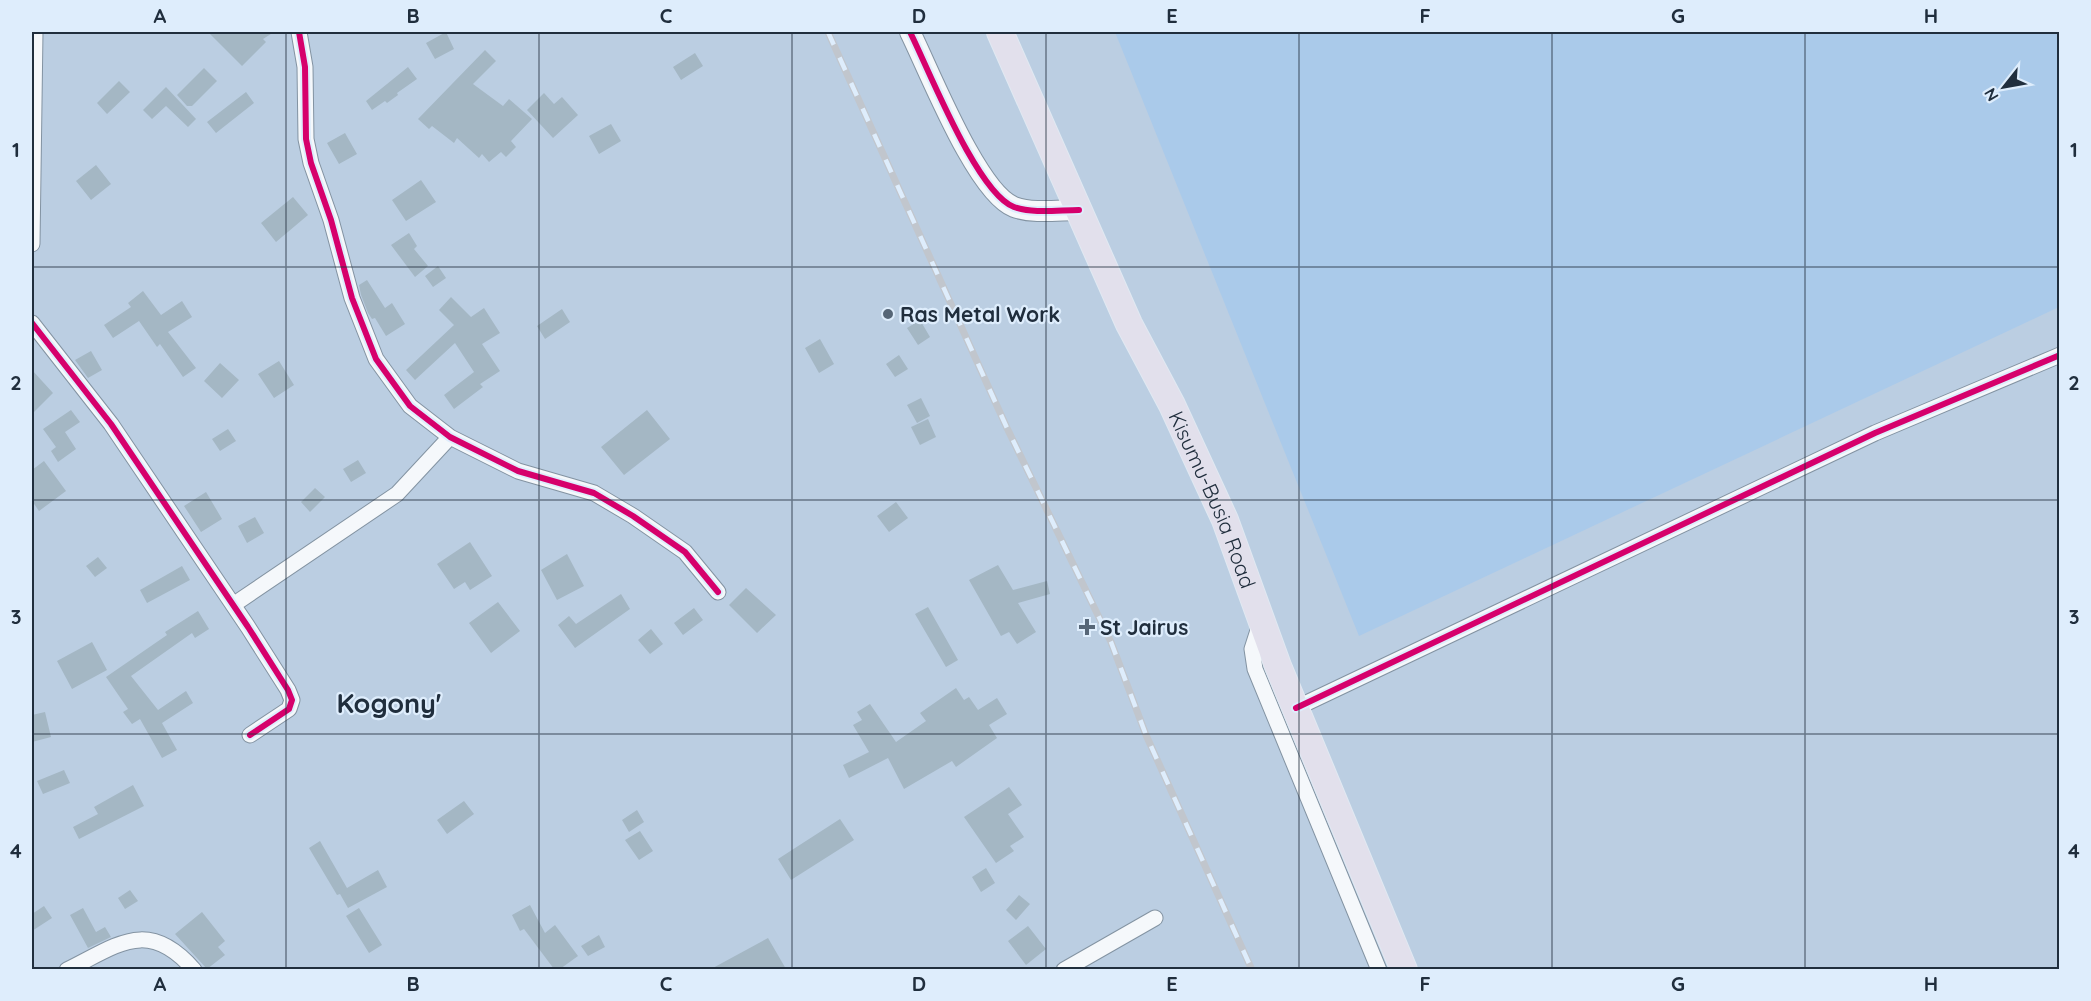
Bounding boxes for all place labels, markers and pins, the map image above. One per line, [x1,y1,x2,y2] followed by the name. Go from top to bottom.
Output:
[900,301,1060,327] place label: Ras Metal Work
[881,307,895,321] marker: Ras Metal Work
[1100,614,1188,640] place label: St Jairus
[1078,618,1096,636] marker: St Jairus

